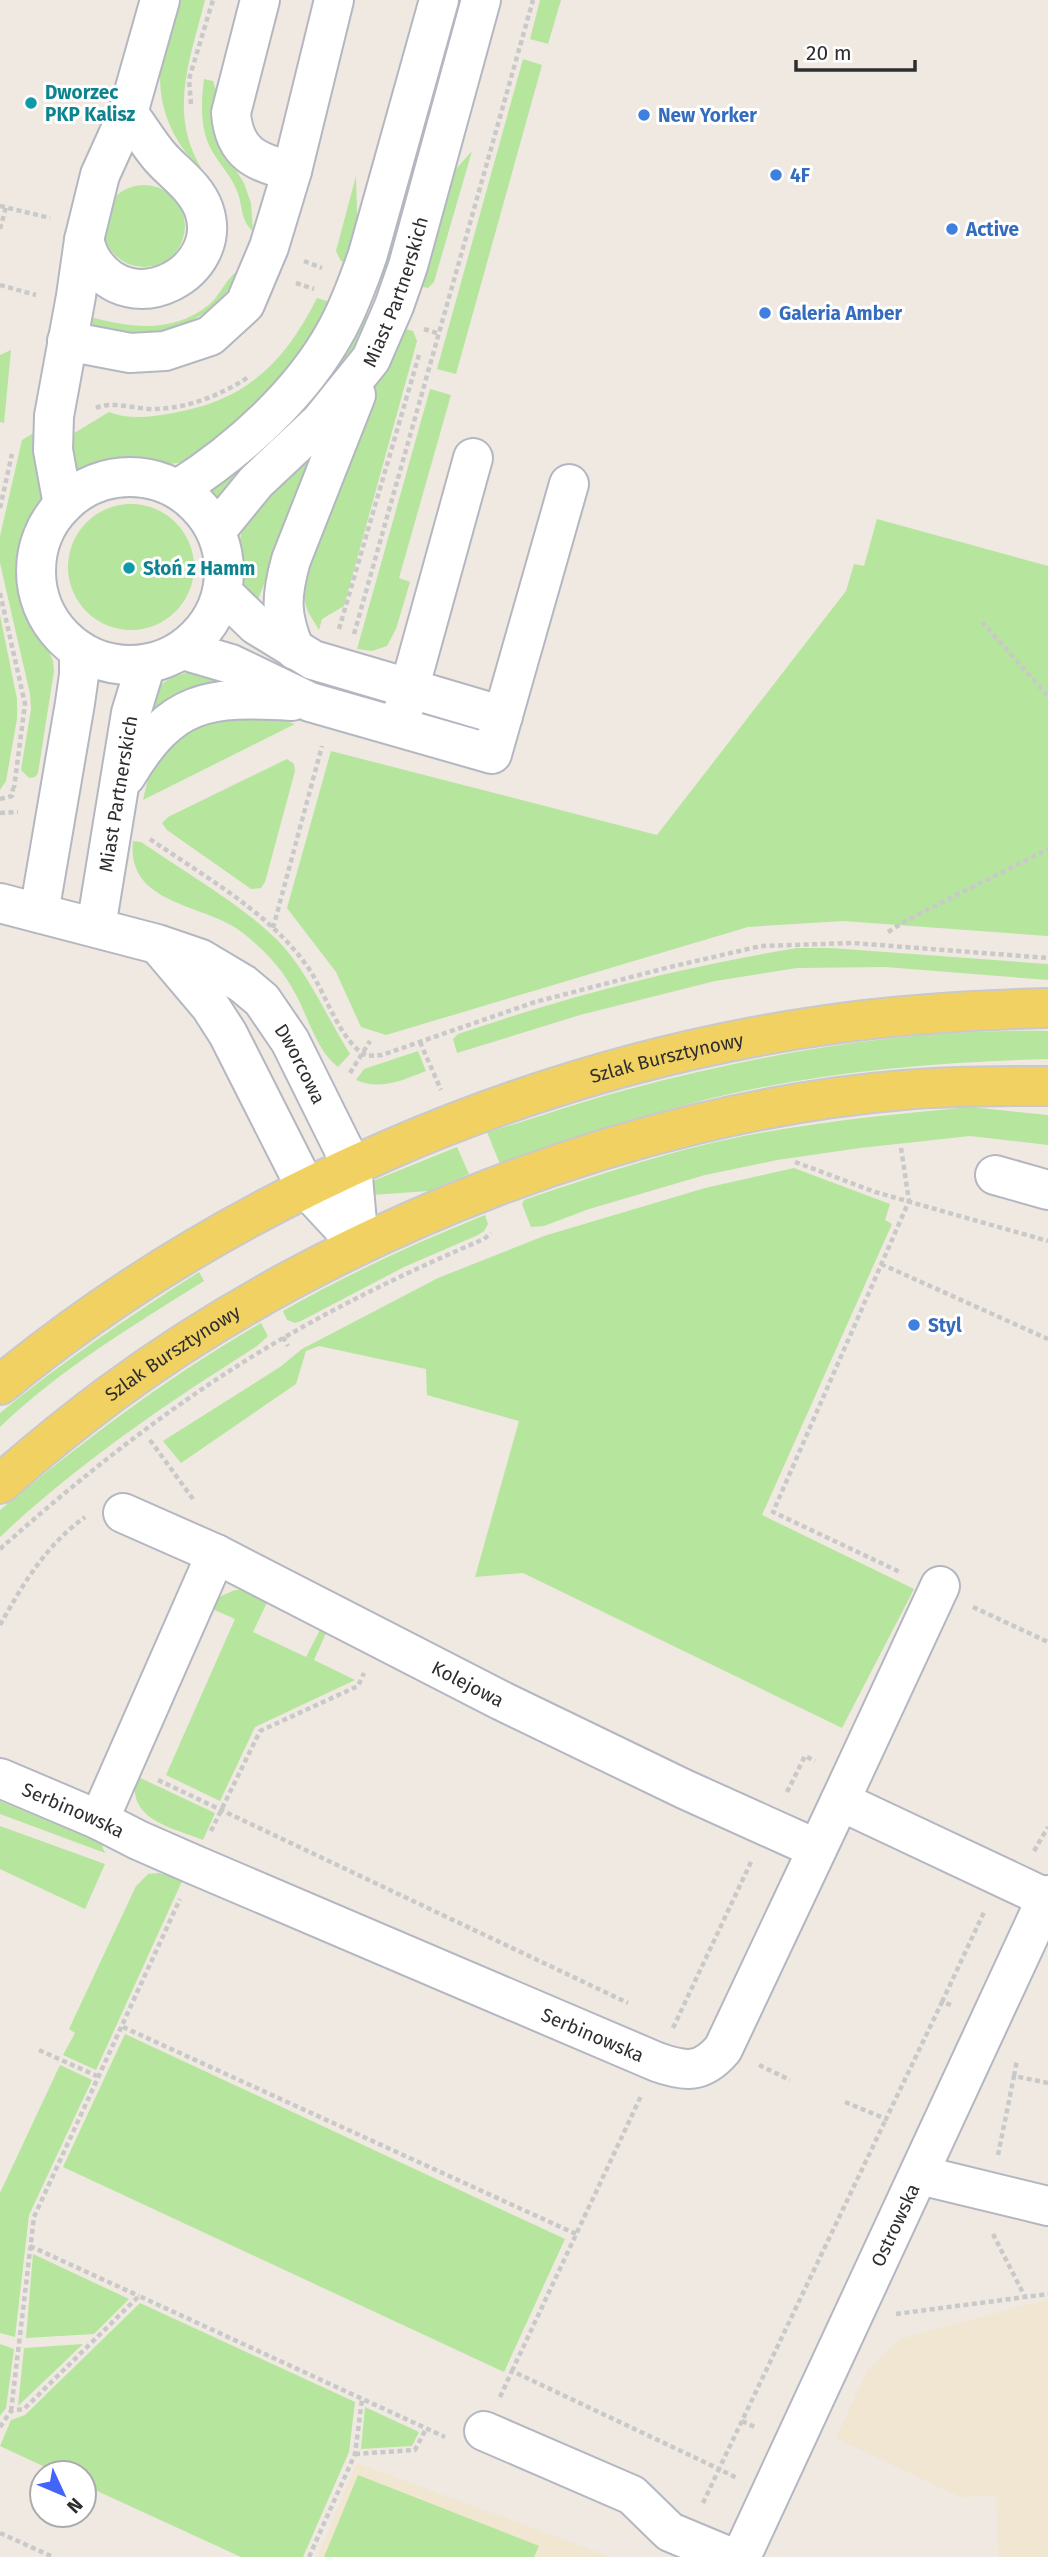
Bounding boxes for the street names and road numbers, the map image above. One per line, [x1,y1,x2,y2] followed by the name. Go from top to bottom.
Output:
[358,214,433,370] street label: Miast Partnerskich
[94,714,142,874] street label: Miast Partnerskich
[270,1019,331,1108] street label: Dworcowa
[587,1028,746,1088] street label: Szlak Bursztynowy
[100,1300,245,1406] street label: Szlak Bursztynowy
[428,1655,508,1712] street label: Kolejowa
[19,1777,128,1843] street label: Serbinowska
[538,2003,648,2067] street label: Serbinowska
[866,2180,924,2270] street label: Ostrowska

